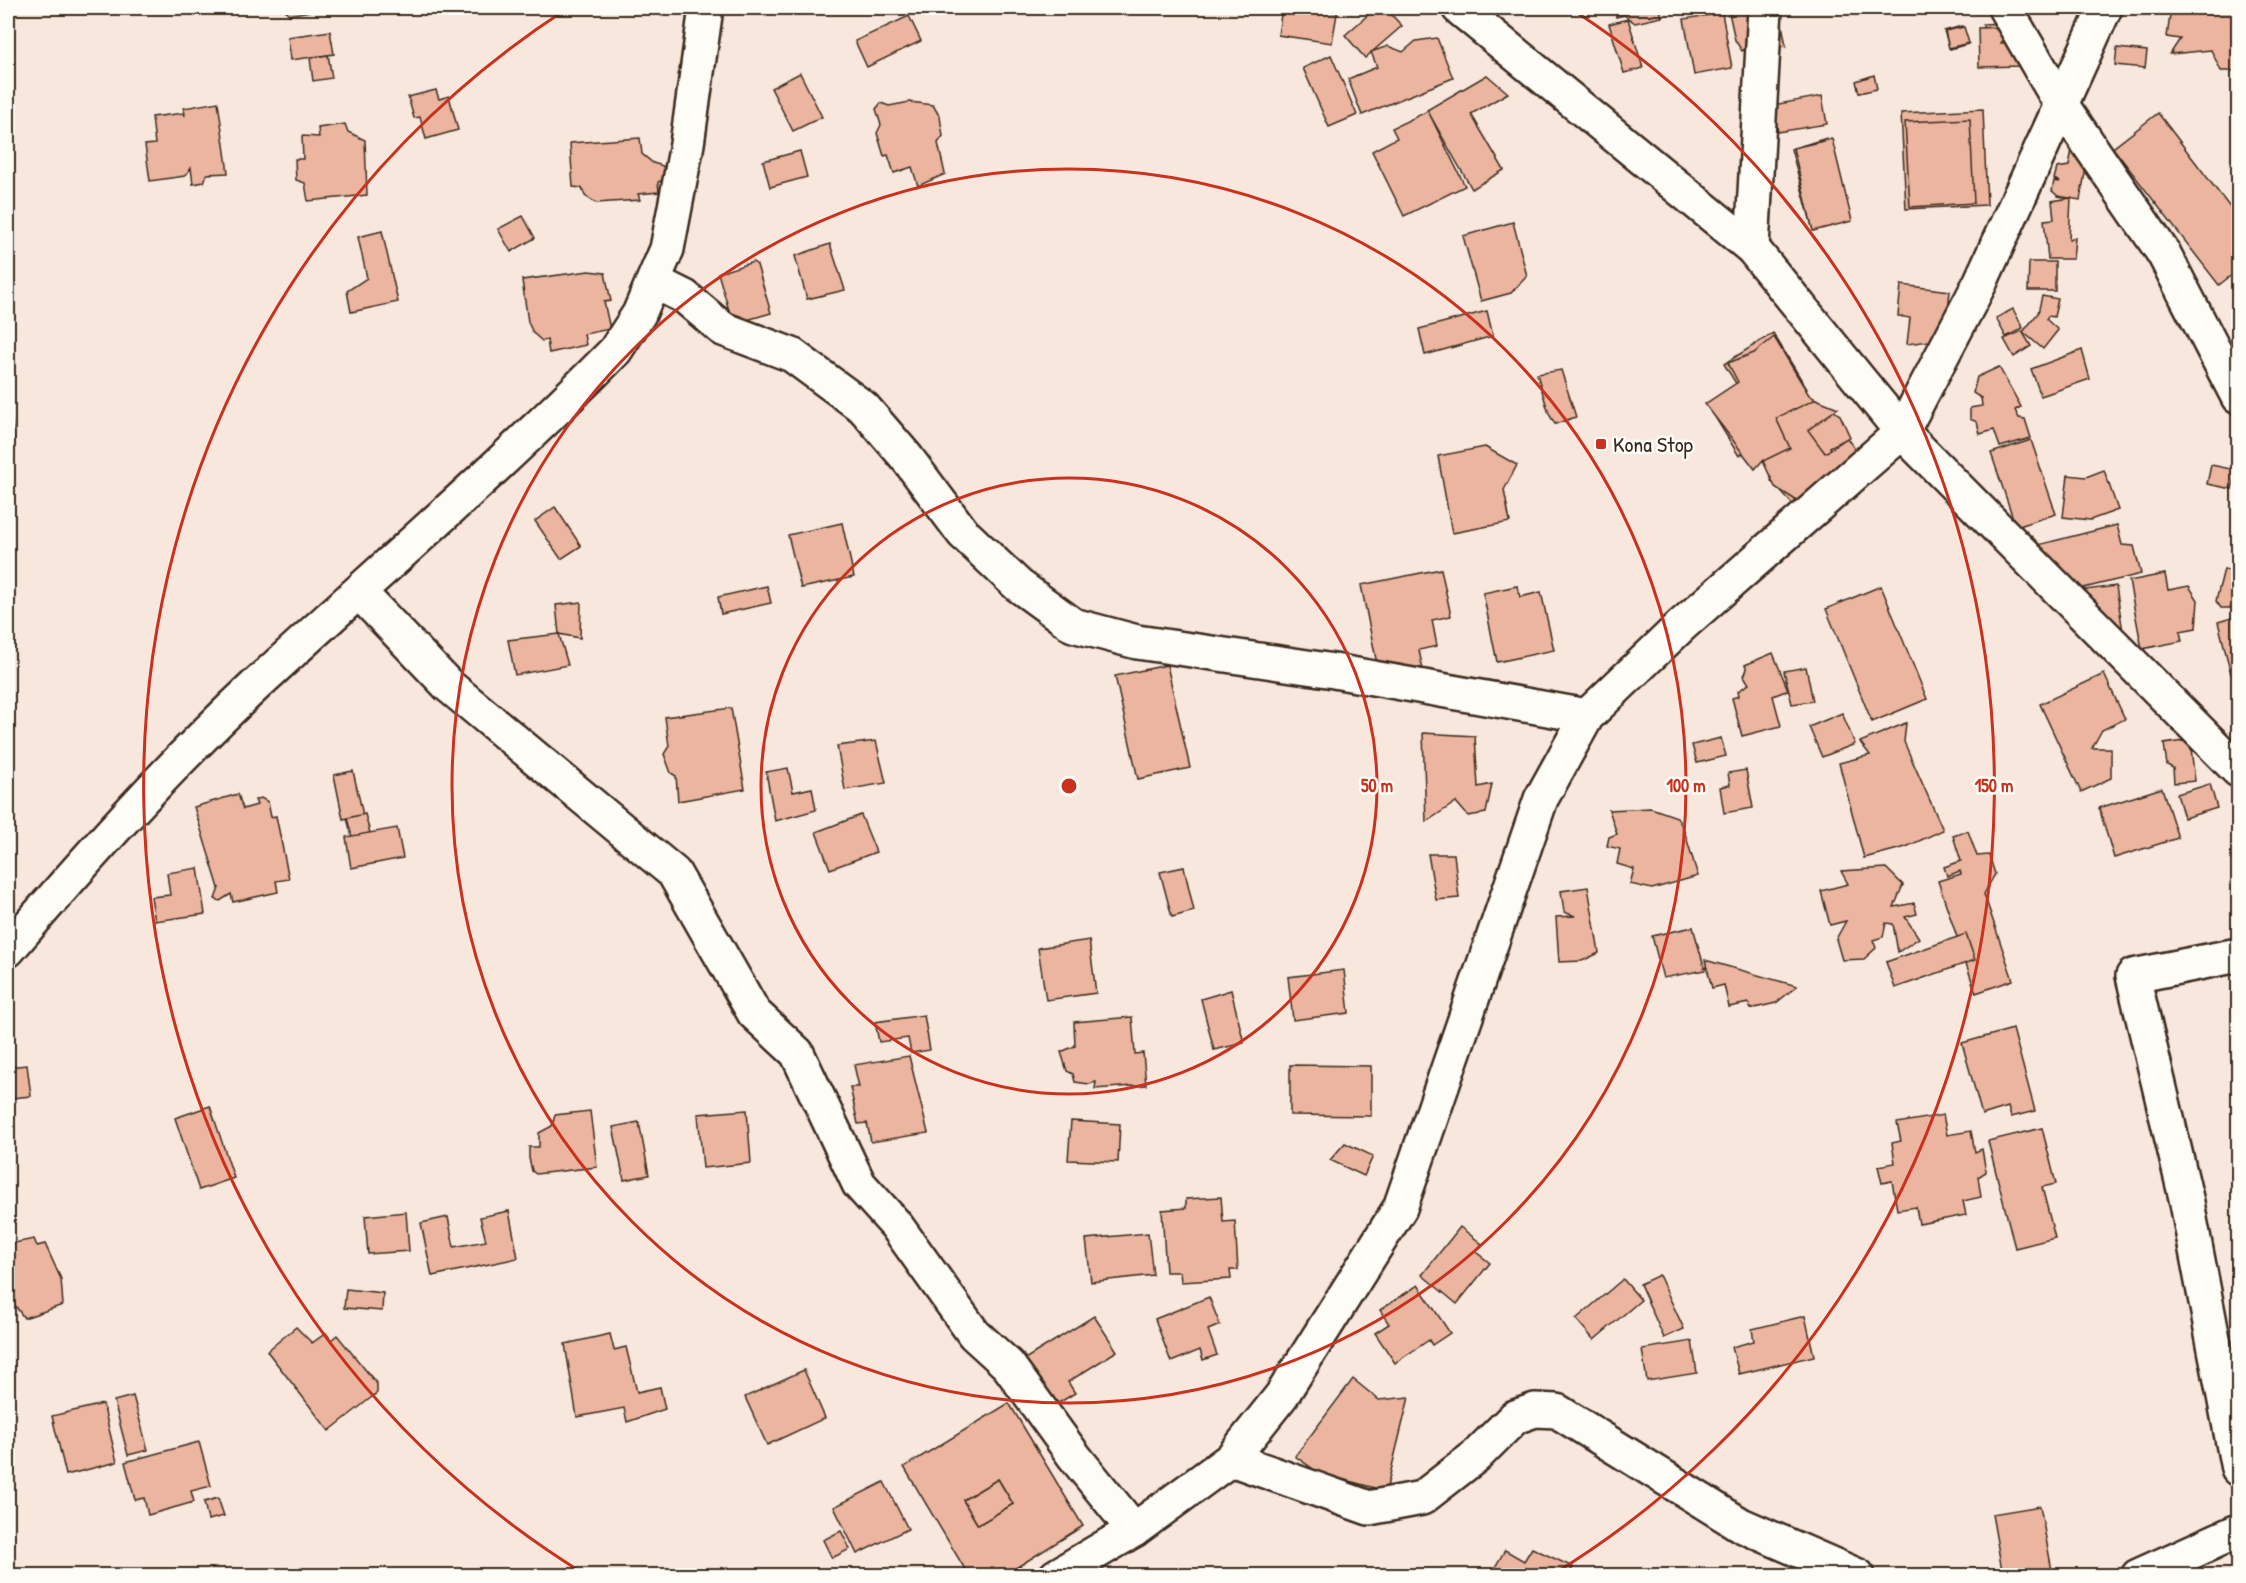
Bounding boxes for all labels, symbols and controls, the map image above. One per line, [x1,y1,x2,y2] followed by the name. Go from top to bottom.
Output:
[1613,429,1694,459] place label: Kona Stop
[1594,437,1608,451] marker: Kona Stop
[1361,773,1393,798] text: 50 m
[1666,773,1706,798] text: 100 m
[1975,773,2013,798] text: 150 m
[1059,776,1079,796] centre of rings

